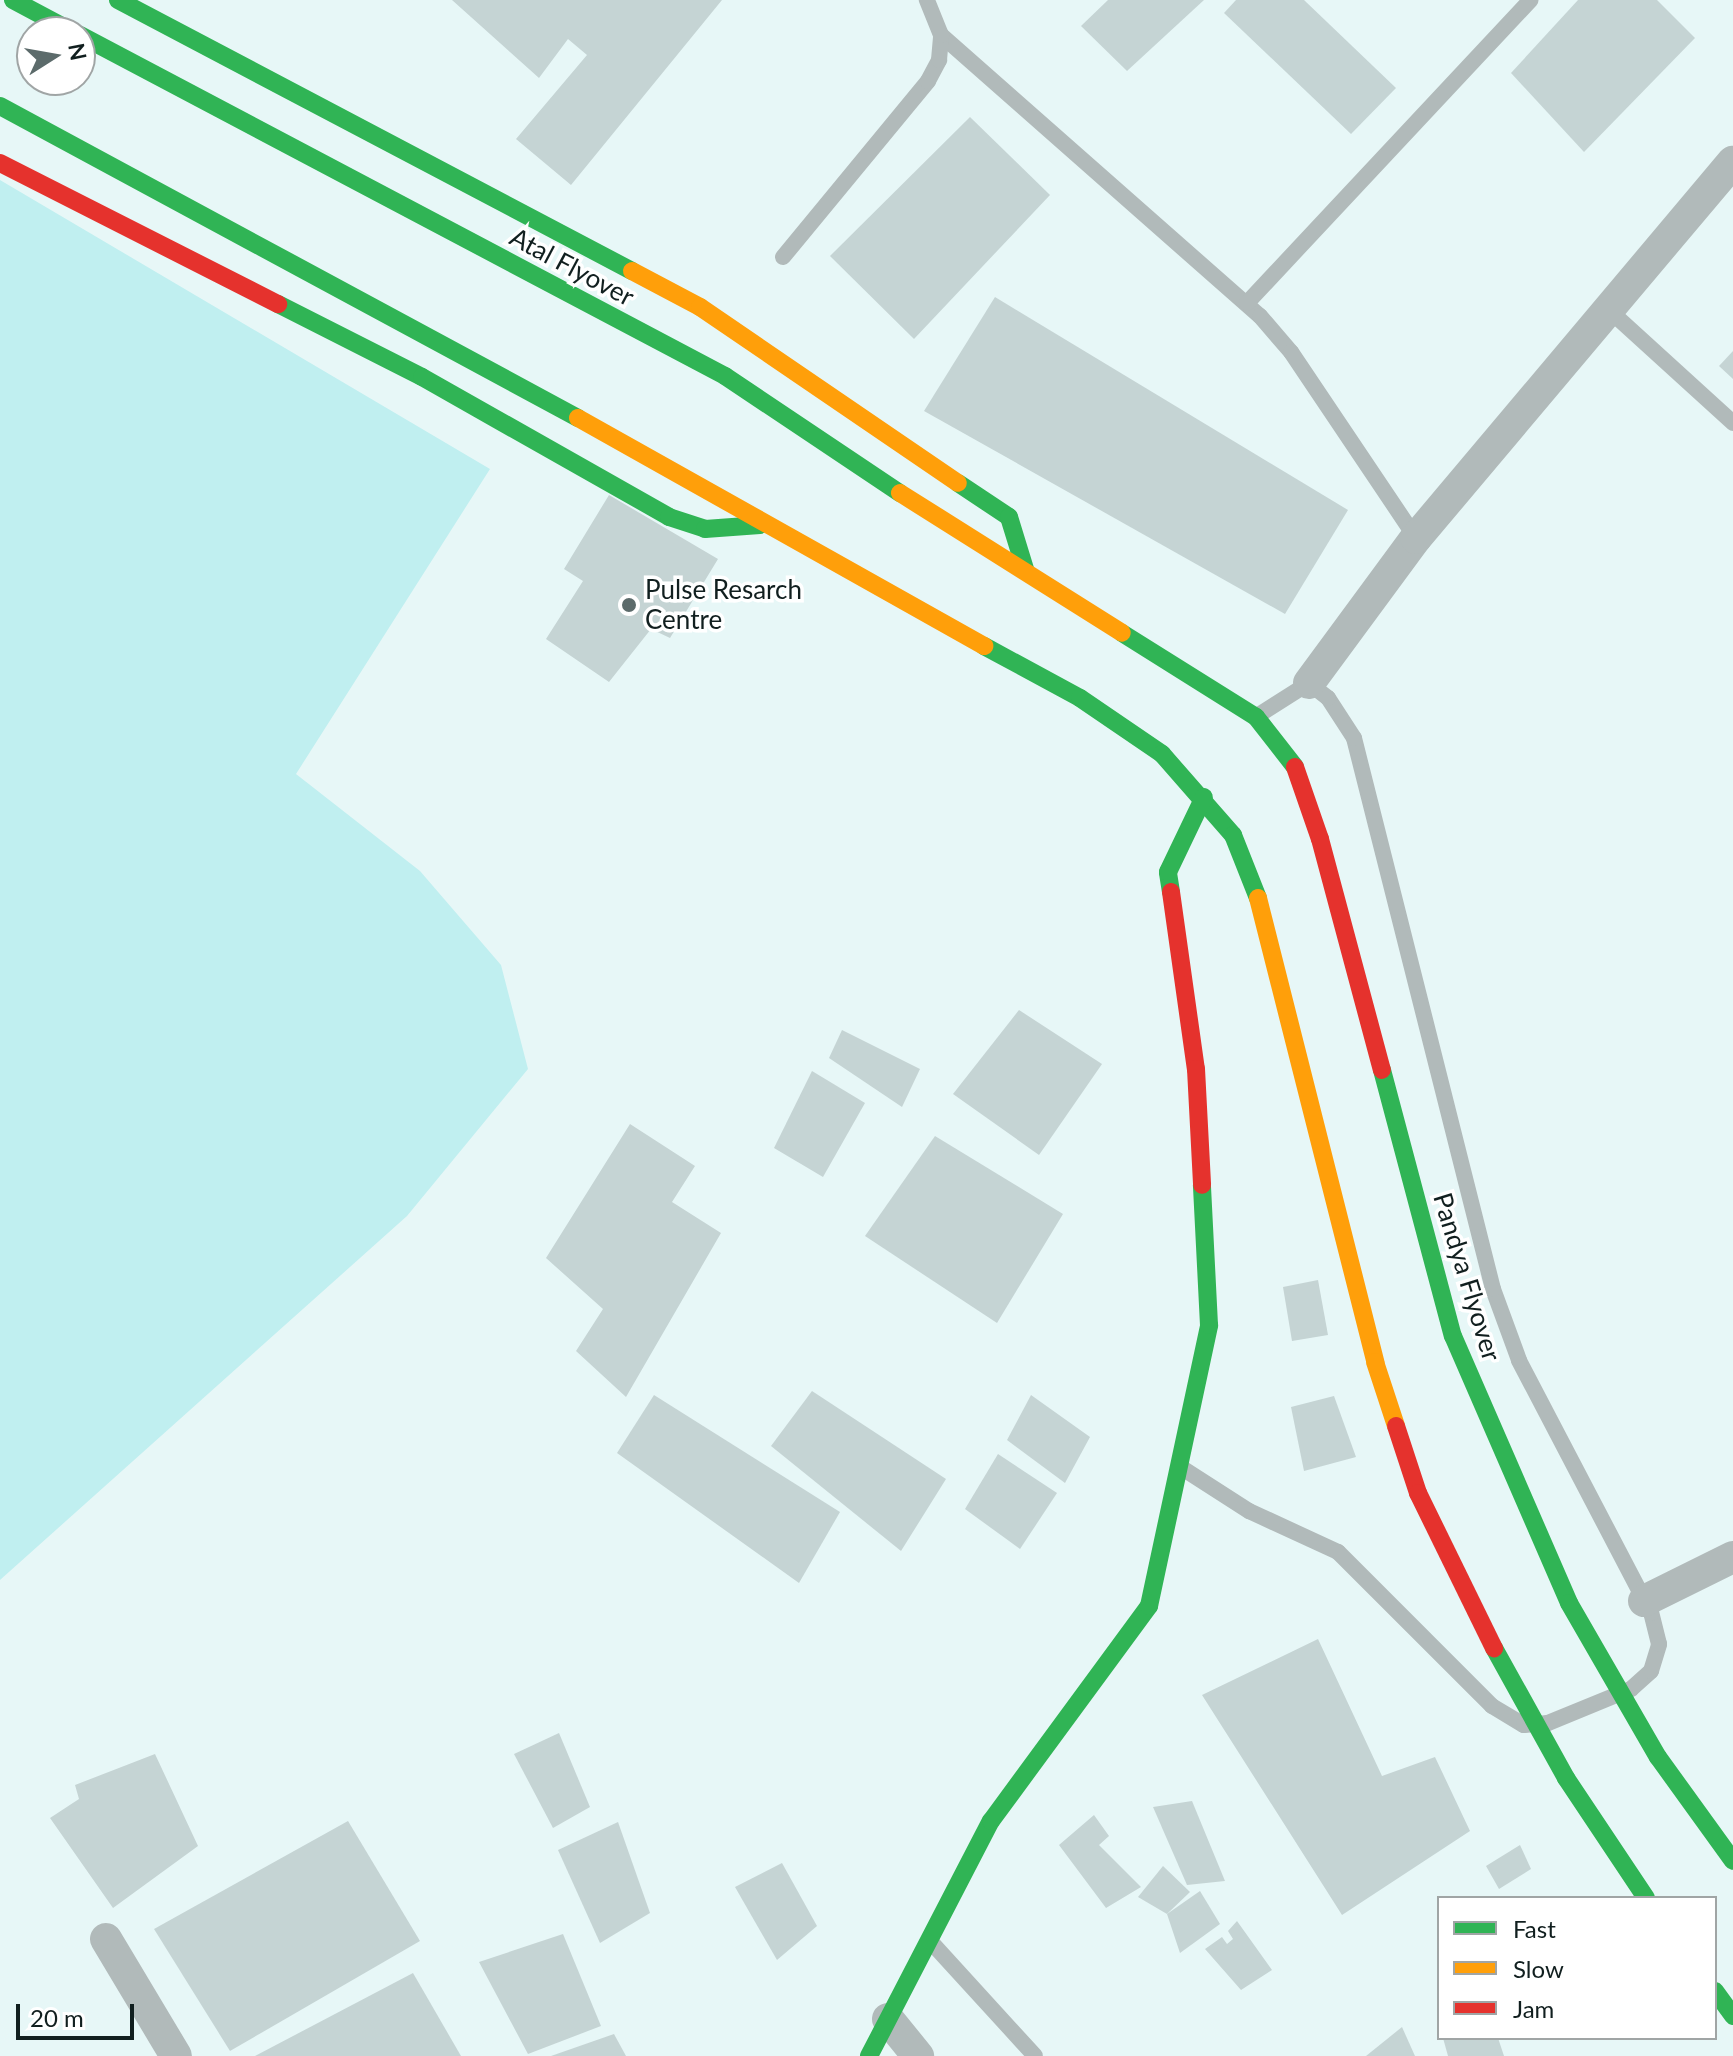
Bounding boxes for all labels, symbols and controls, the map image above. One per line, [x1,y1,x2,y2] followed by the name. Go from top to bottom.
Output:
[16,16,96,96] north arrow
[63,41,93,63] text: N
[505,221,639,313] street label: Atal Flyover
[645,574,802,636] place label: Pulse Resarch Centre
[620,596,638,614] marker: Pulse Resarch Centre
[1427,1189,1507,1365] street label: Pandya Flyover
[1437,1896,1717,2040] legend
[1513,1914,1556,1943] text: Fast
[1513,1954,1564,1983] text: Slow
[20,1988,138,2038] scale bar
[1513,1994,1554,2023] text: Jam
[30,2003,84,2032] text: 20 m

